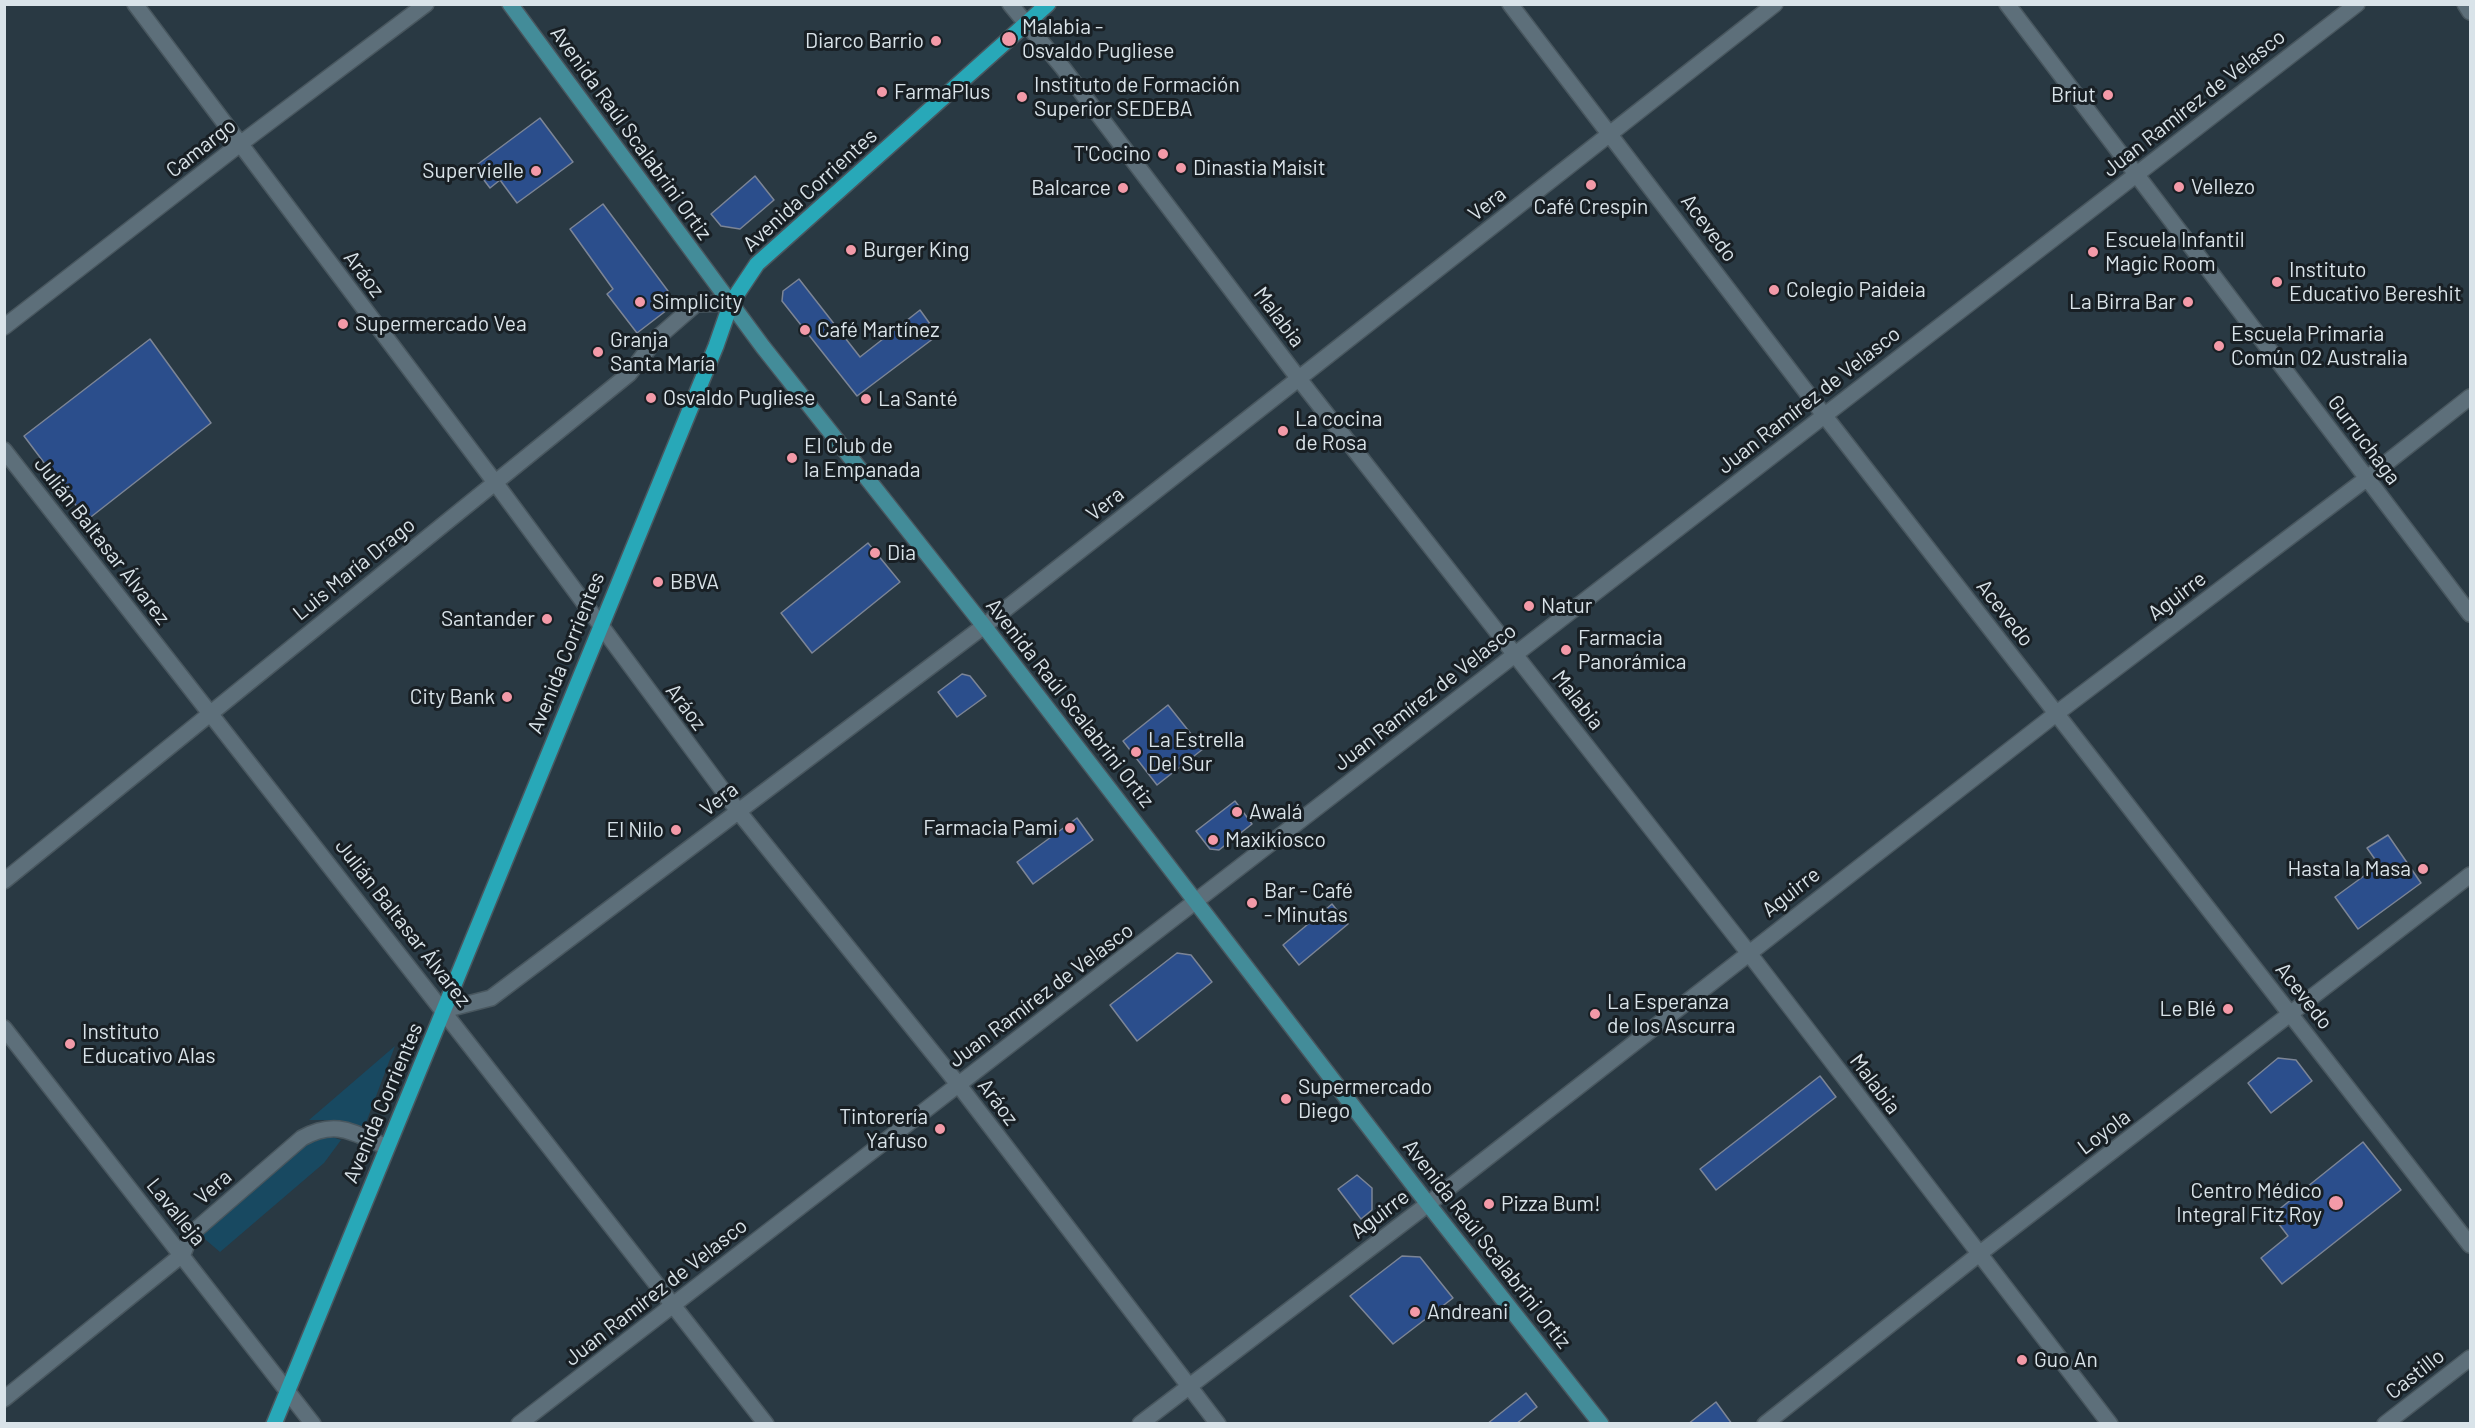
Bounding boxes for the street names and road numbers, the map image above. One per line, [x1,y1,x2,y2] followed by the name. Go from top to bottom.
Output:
[545,21,717,245] street label: Avenida Raúl Scalabrini Ortiz
[2098,24,2290,182] street label: Juan Ramírez de Velasco
[161,113,241,183] street label: Camargo
[738,123,882,257] street label: Avenida Corrientes
[1463,181,1511,227] street label: Vera
[1675,189,1743,267] street label: Acevedo
[338,246,390,302] street label: Aráoz
[1248,282,1310,352] street label: Malabia
[1713,321,1905,479] street label: Juan Ramírez de Velasco
[2322,390,2406,490] street label: Gurruchaga
[29,452,175,630] street label: Julián Baltasar Álvarez
[1081,481,1129,527] street label: Vera
[288,512,420,626] street label: Luis María Drago
[2143,566,2211,626] street label: Aguirre
[522,569,610,737] street label: Avenida Corrientes
[1971,575,2039,651] street label: Acevedo
[981,594,1159,812] street label: Avenida Raúl Scalabrini Ortiz
[1329,618,1521,776] street label: Juan Ramírez de Velasco
[1547,665,1609,735] street label: Malabia
[660,679,712,735] street label: Aráoz
[695,777,743,821] street label: Vera
[330,834,476,1012] street label: Julián Baltasar Álvarez
[1757,862,1825,922] street label: Aguirre
[944,917,1138,1073] street label: Juan Ramírez de Velasco
[2270,958,2338,1034] street label: Acevedo
[338,1019,428,1187] street label: Avenida Corrientes
[1844,1049,1906,1119] street label: Malabia
[972,1074,1024,1130] street label: Aráoz
[2073,1104,2135,1160] street label: Loyola
[1398,1135,1576,1353] street label: Avenida Raúl Scalabrini Ortiz
[189,1164,237,1210] street label: Vera
[141,1173,211,1251] street label: Lavalleja
[1346,1184,1414,1244] street label: Aguirre
[560,1213,752,1371] street label: Juan Ramírez de Velasco
[2381,1343,2449,1405] street label: Castillo

